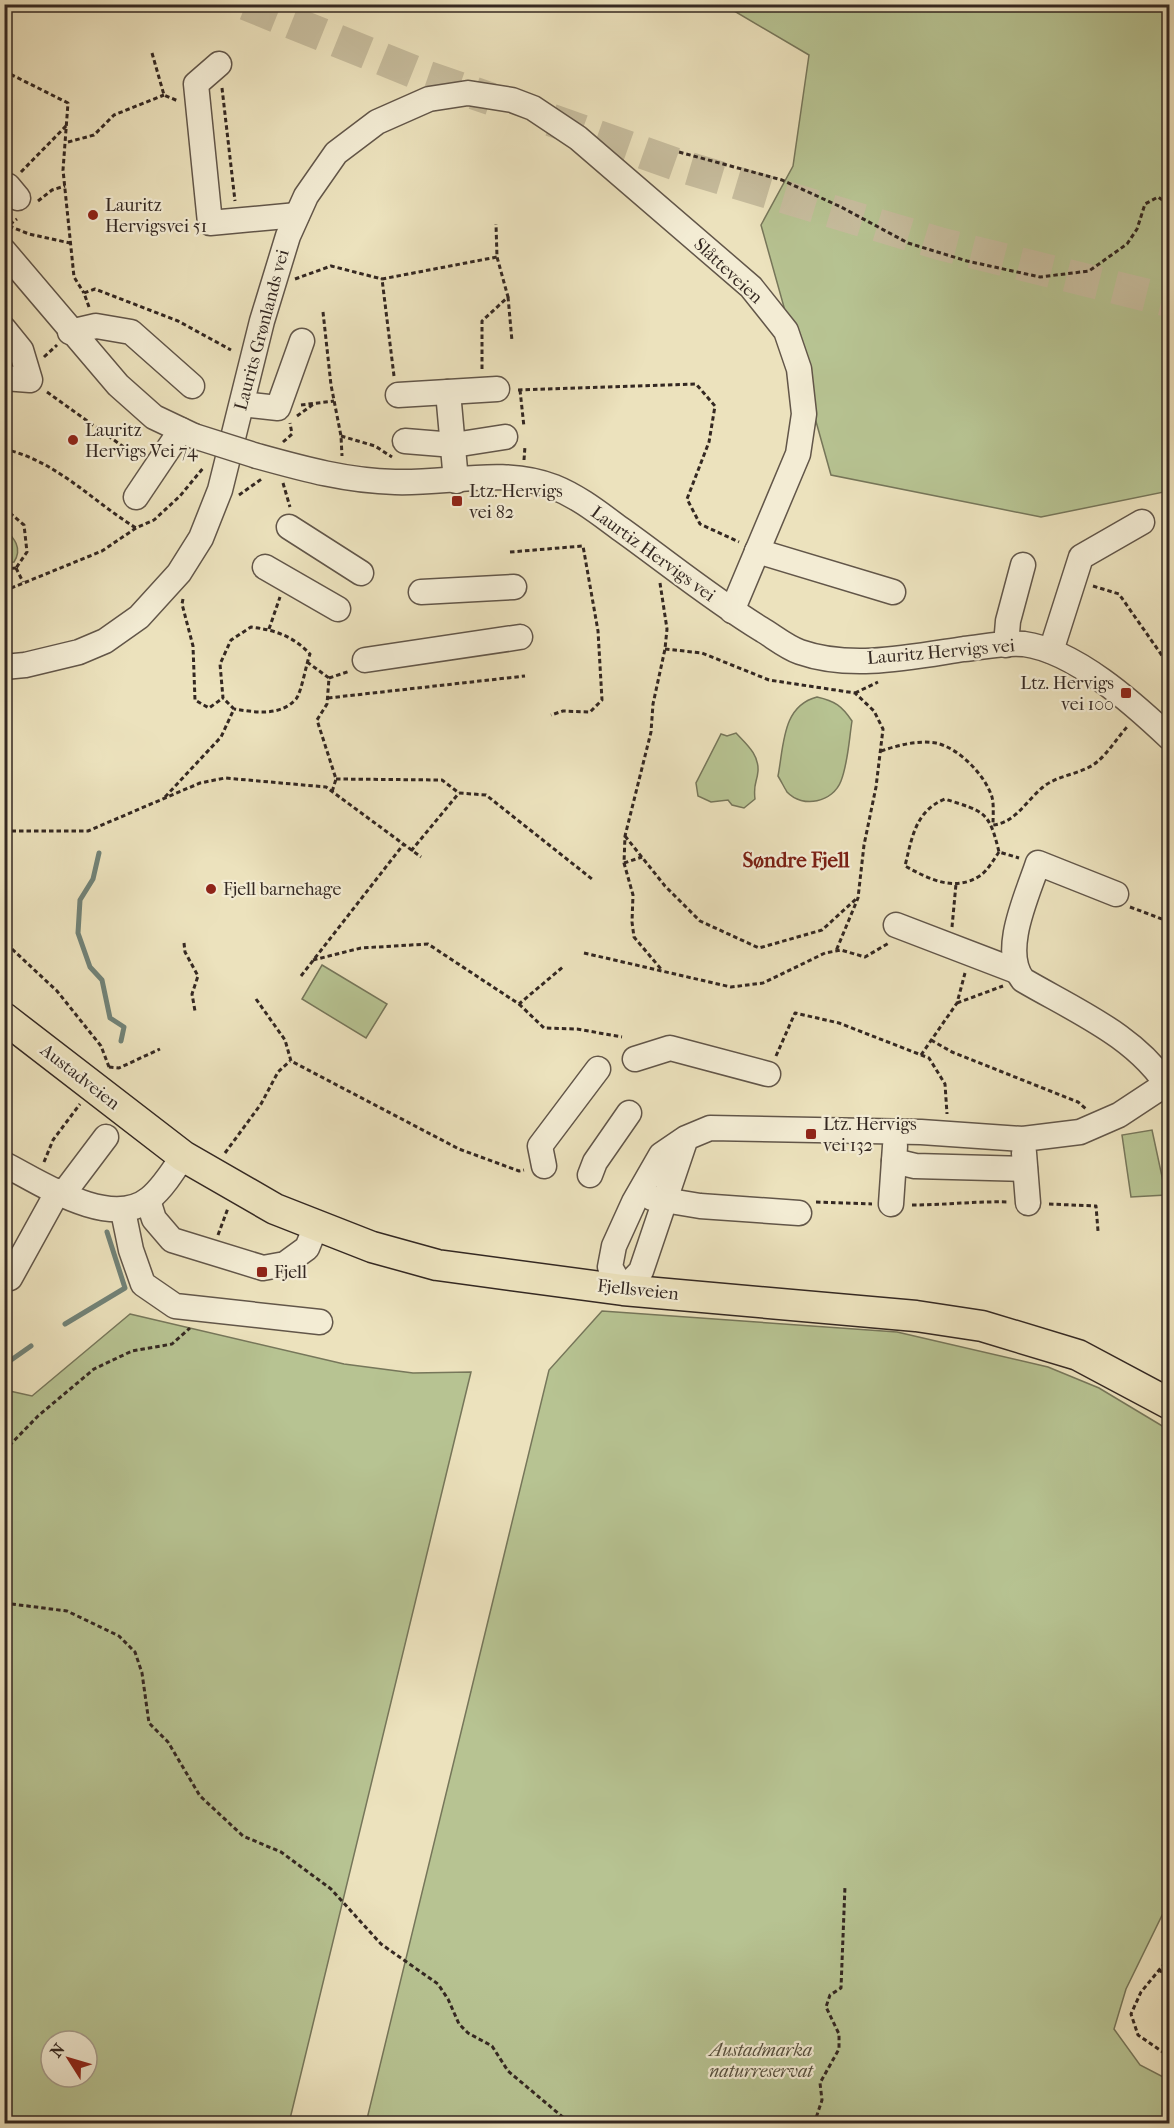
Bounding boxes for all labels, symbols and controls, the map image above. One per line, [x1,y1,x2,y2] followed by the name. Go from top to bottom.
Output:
[105,195,207,237] place label: Lauritz Hervigsvei 51
[86,208,100,222] marker: Lauritz Hervigsvei 51
[689,234,767,308] street label: Slåtteveien
[230,247,294,413] street label: Laurits Grønlands vei
[85,420,198,462] place label: Lauritz Hervigs Vei 74
[66,433,80,447] marker: Lauritz Hervigs Vei 74
[469,481,563,523] place label: Ltz. Hervigs vei 82
[450,494,464,508] marker: Ltz. Hervigs vei 82
[587,502,720,607] street label: Laurtiz Hervigs vei
[866,635,1016,669] street label: Lauritz Hervigs vei
[1020,673,1114,715] place label: Ltz. Hervigs vei 100
[1119,686,1133,700] marker: Ltz. Hervigs vei 100
[742,848,850,872] district label: Søndre Fjell
[223,879,341,900] place label: Fjell barnehage
[204,882,218,896] marker: Fjell barnehage
[35,1039,124,1115] street label: Austadveien
[823,1114,917,1156] place label: Ltz. Hervigs vei 132
[804,1127,818,1141] marker: Ltz. Hervigs vei 132
[274,1262,307,1283] place label: Fjell
[255,1265,269,1279] marker: Fjell
[596,1275,680,1305] street label: Fjellsveien
[39,2029,99,2089] north arrow
[46,2039,69,2061] text: N
[708,2040,814,2082] park label: Austadmarka naturreservat

